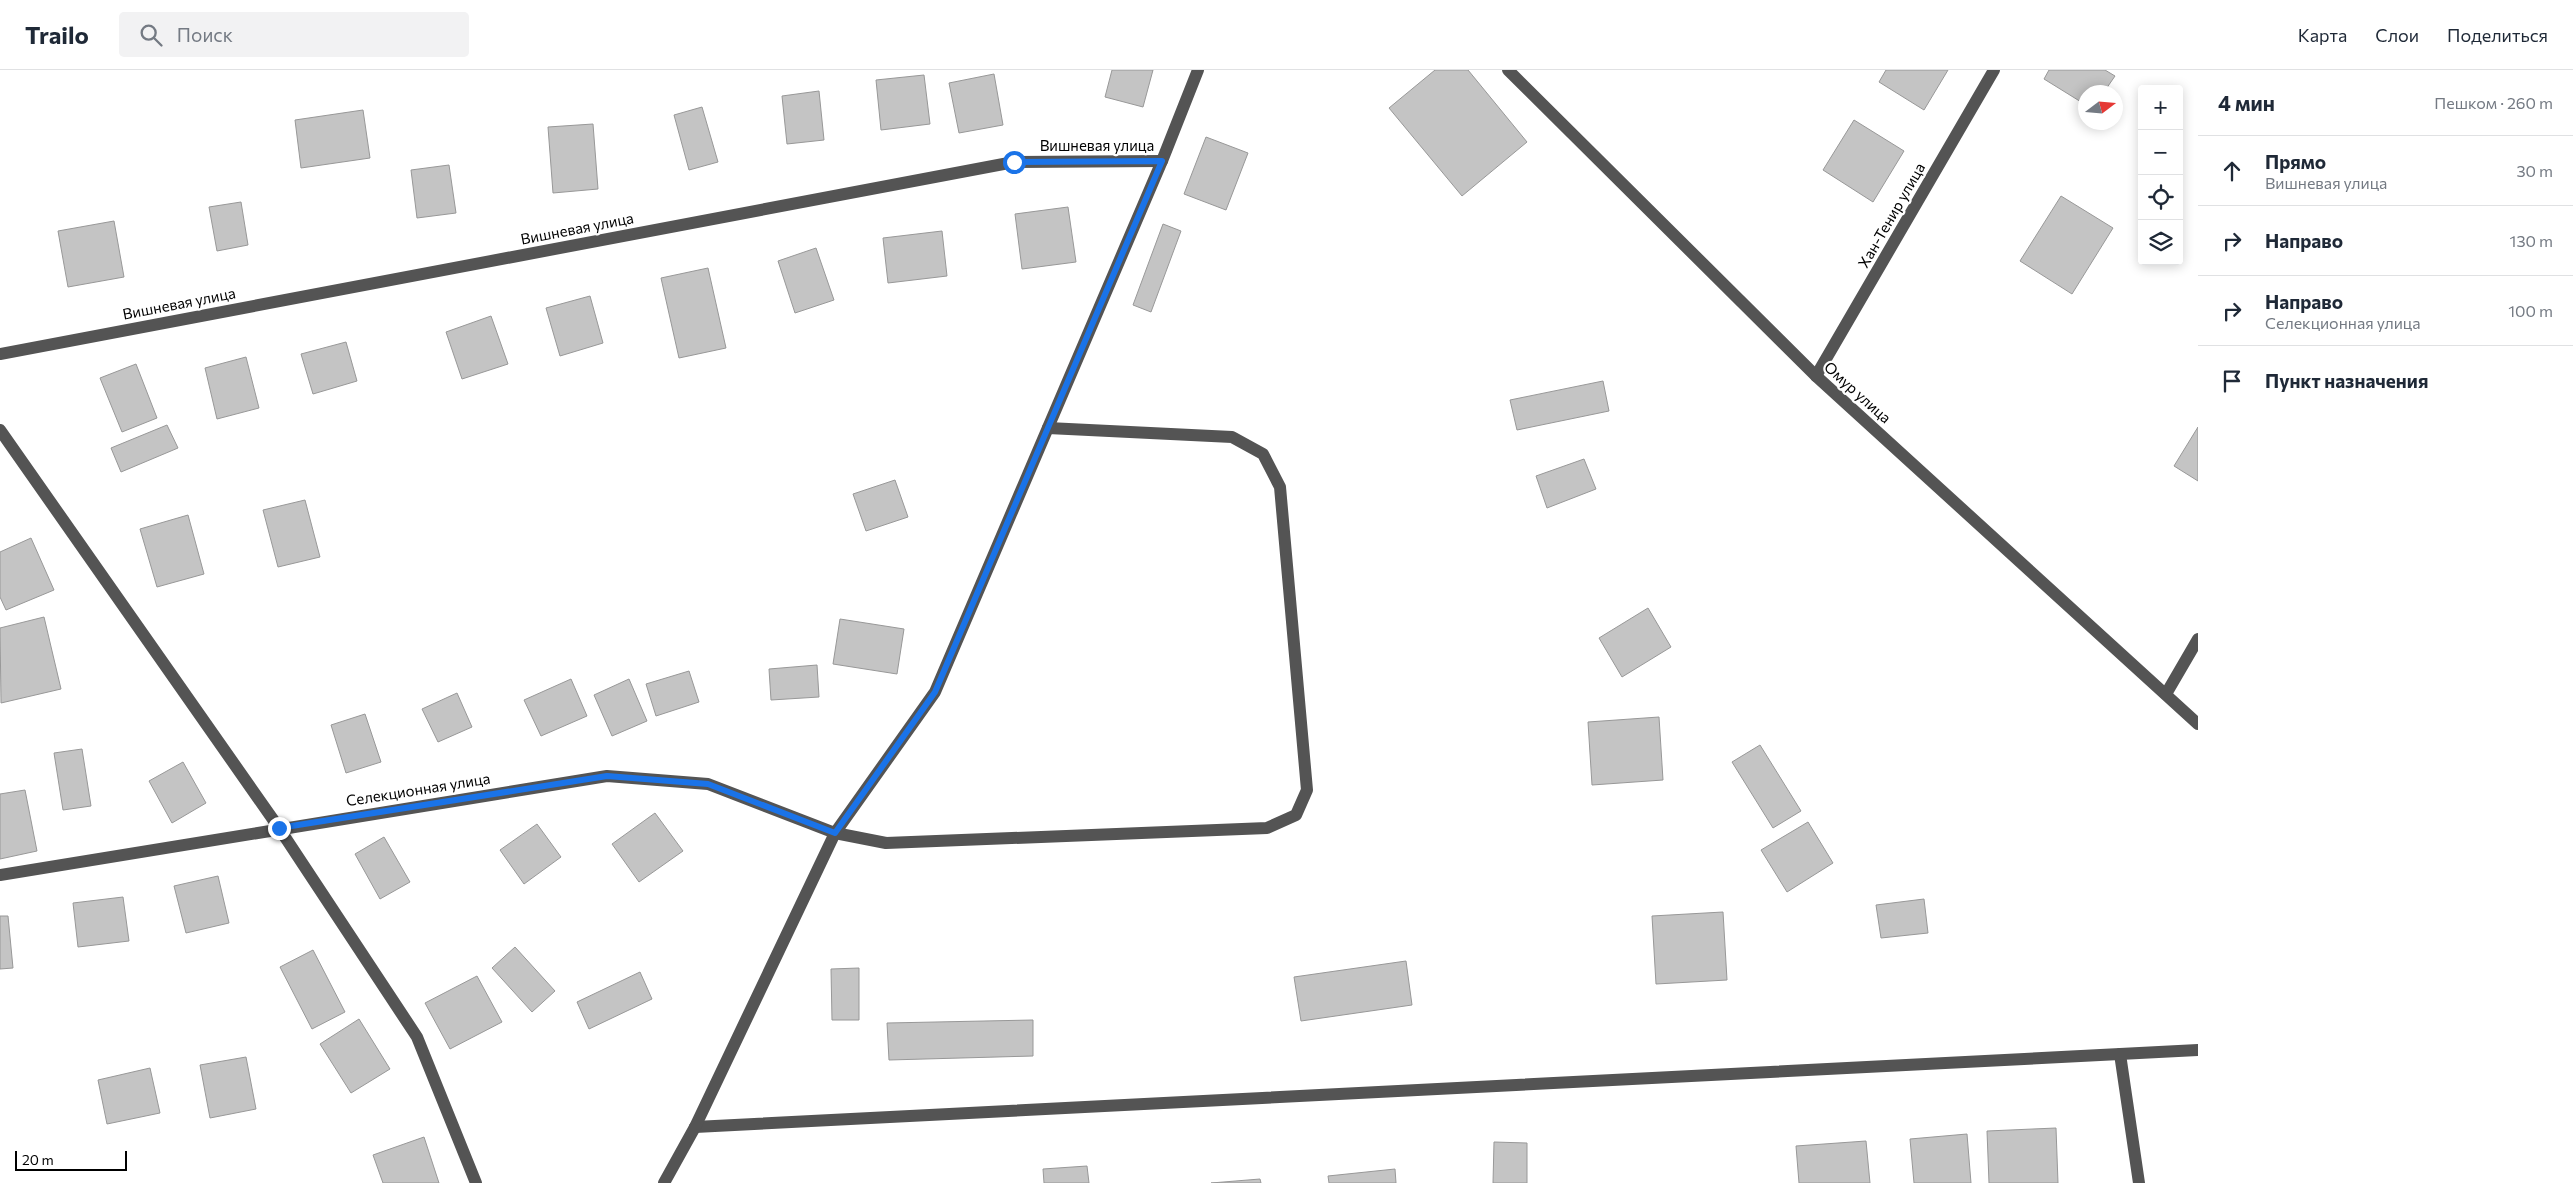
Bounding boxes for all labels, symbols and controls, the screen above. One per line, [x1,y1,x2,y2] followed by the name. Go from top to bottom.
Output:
[119,12,469,57] search box
[25,20,89,49] text: Trailo
[137,21,165,49] icon: search
[177,23,233,46] text: Поиск
[2298,24,2347,46] text: Карта
[2375,24,2419,46] text: Слои
[2447,24,2548,46] text: Поделиться
[2078,85,2123,130] north arrow
[2138,85,2183,265] map controls
[2138,85,2183,130] button: +
[2218,90,2275,115] text: 4 мин
[2434,93,2553,112] text: Пешком · 260 m
[2138,130,2183,175] button: −
[1040,136,1154,154] street label: Вишневая улица
[2265,150,2326,173] text: Прямо
[1003,151,1026,174] route start
[2218,157,2246,185] icon: ahead
[1854,159,1928,271] street label: Хан-Тенир улица
[2516,161,2553,180] text: 30 m
[2265,173,2387,192] text: Вишневая улица
[2138,175,2183,220] button: locate
[519,208,635,248] street label: Вишневая улица
[2138,220,2183,265] button: layers
[2218,227,2246,255] icon: right
[2265,229,2343,252] text: Направо
[2510,231,2553,250] text: 130 m
[121,283,237,323] street label: Вишневая улица
[2265,290,2343,313] text: Направо
[2218,297,2246,325] icon: right
[2508,301,2553,320] text: 100 m
[2265,313,2420,332] text: Селекционная улица
[1821,357,1895,427] street label: Омур улица
[2218,367,2246,395] icon: arrive
[2265,369,2428,392] text: Пункт назначения
[345,769,491,809] street label: Селекционная улица
[268,817,291,840] route end
[15,1148,128,1171] scale bar
[22,1151,54,1168] text: 20 m

